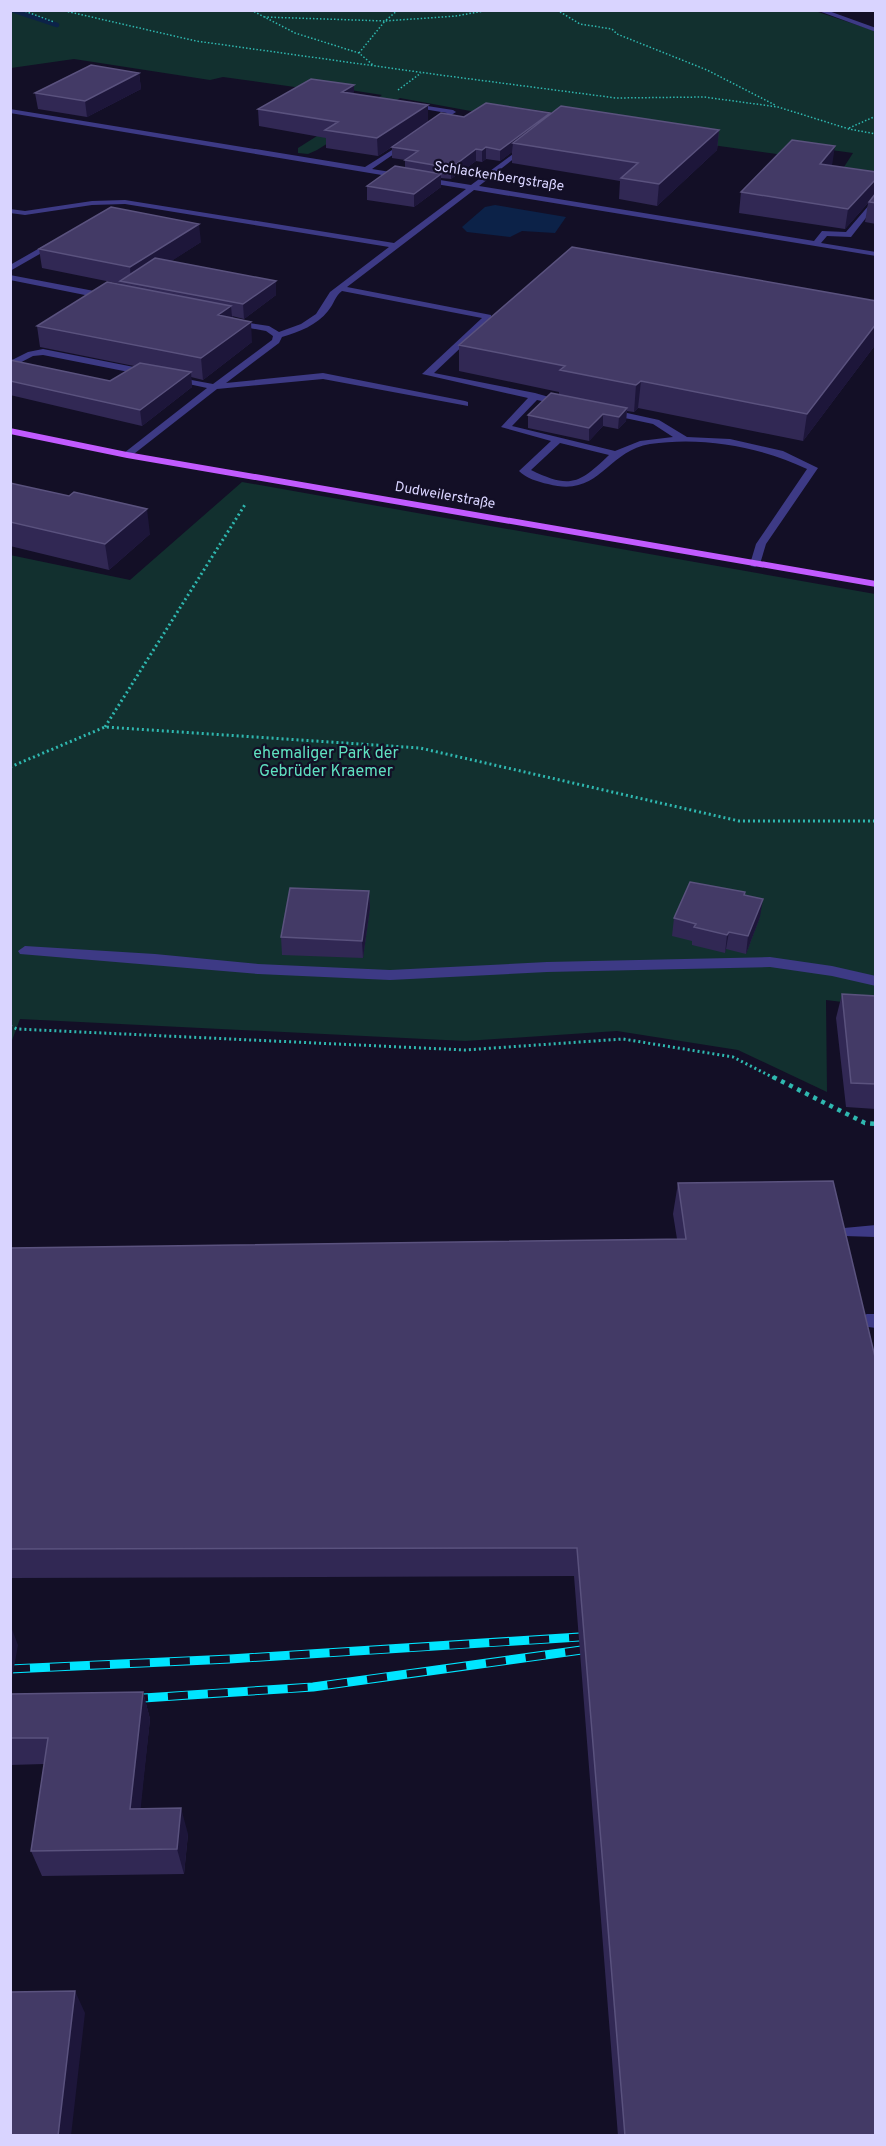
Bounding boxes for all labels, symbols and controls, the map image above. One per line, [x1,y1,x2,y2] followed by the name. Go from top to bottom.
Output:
[433,158,565,196] street label: Schlackenbergstraße
[393,479,497,513] street label: Dudweilerstraße
[253,744,399,782] park label: ehemaliger Park der Gebrüder Kraemer

